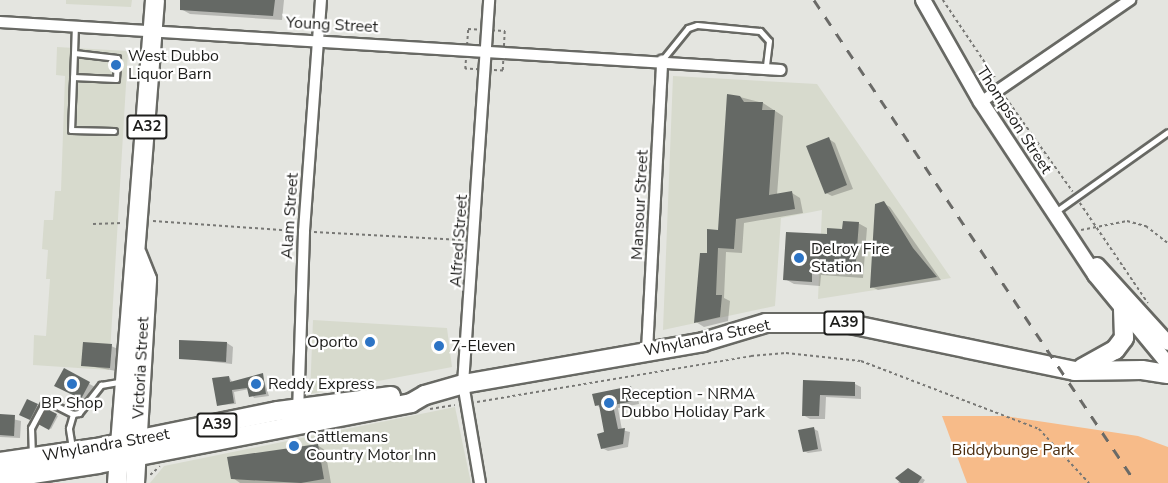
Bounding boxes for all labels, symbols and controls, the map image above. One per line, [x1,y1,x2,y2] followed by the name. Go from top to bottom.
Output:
[285,13,379,37] street label: Young Street
[128,46,219,84] place label: West Dubbo Liquor Barn
[109,58,123,72] marker: West Dubbo Liquor Barn
[972,63,1056,177] street label: Thompson Street
[126,115,168,139] road number: A32
[628,149,652,261] street label: Mansour Street
[277,172,303,260] street label: Alam Street
[446,194,472,288] street label: Alfred Street
[811,239,889,277] place label: Delroy Fire Station
[792,251,806,265] marker: Delroy Fire Station
[823,311,865,335] road number: A39
[642,315,772,361] street label: Whylandra Street
[129,316,153,420] street label: Victoria Street
[307,332,358,352] place label: Oporto
[363,335,377,349] marker: Oporto
[451,336,515,356] place label: 7-Eleven
[432,339,446,353] marker: 7-Eleven
[268,374,375,394] place label: Reddy Express
[65,377,79,391] marker: BP Shop
[249,377,263,391] marker: Reddy Express
[621,384,765,422] place label: Reception - NRMA Dubbo Holiday Park
[41,393,103,413] place label: BP Shop
[602,396,616,410] marker: Reception - NRMA Dubbo Holiday Park
[196,413,238,437] road number: A39
[41,424,171,466] street label: Whylandra Street
[306,427,436,465] place label: Cattlemans Country Motor Inn
[287,439,301,453] marker: Cattlemans Country Motor Inn
[952,440,1074,460] park label: Biddybunge Park

